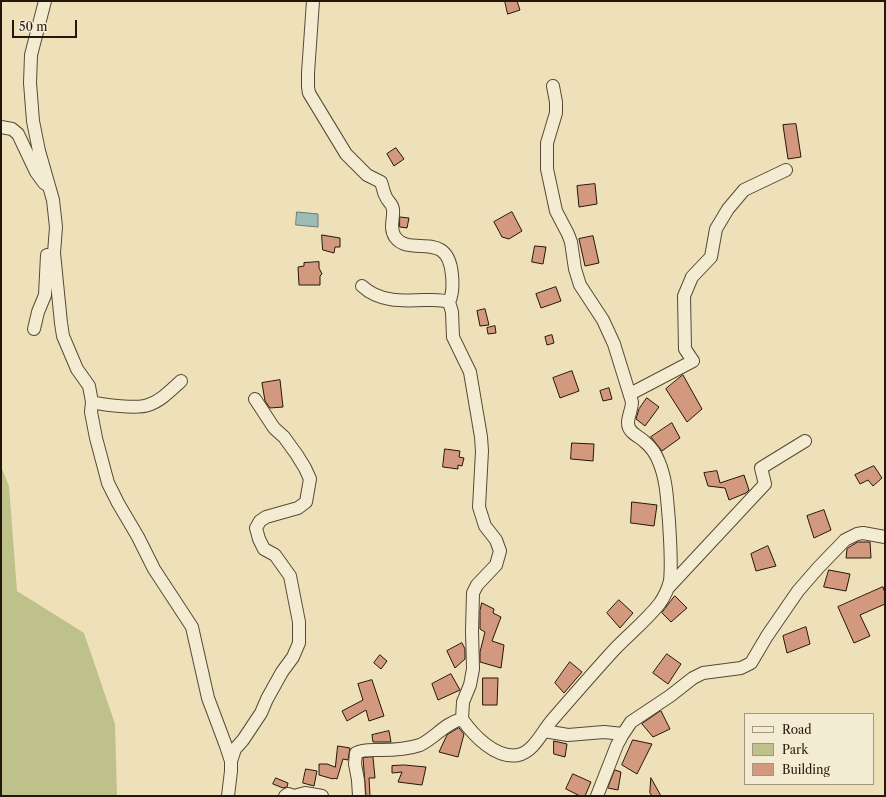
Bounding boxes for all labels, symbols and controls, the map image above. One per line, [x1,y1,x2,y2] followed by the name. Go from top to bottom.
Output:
[14,12,79,38] scale bar
[19,19,48,34] text: 50 m
[744,713,874,785] legend
[782,722,812,737] text: Road
[782,742,808,757] text: Park
[782,762,830,777] text: Building

